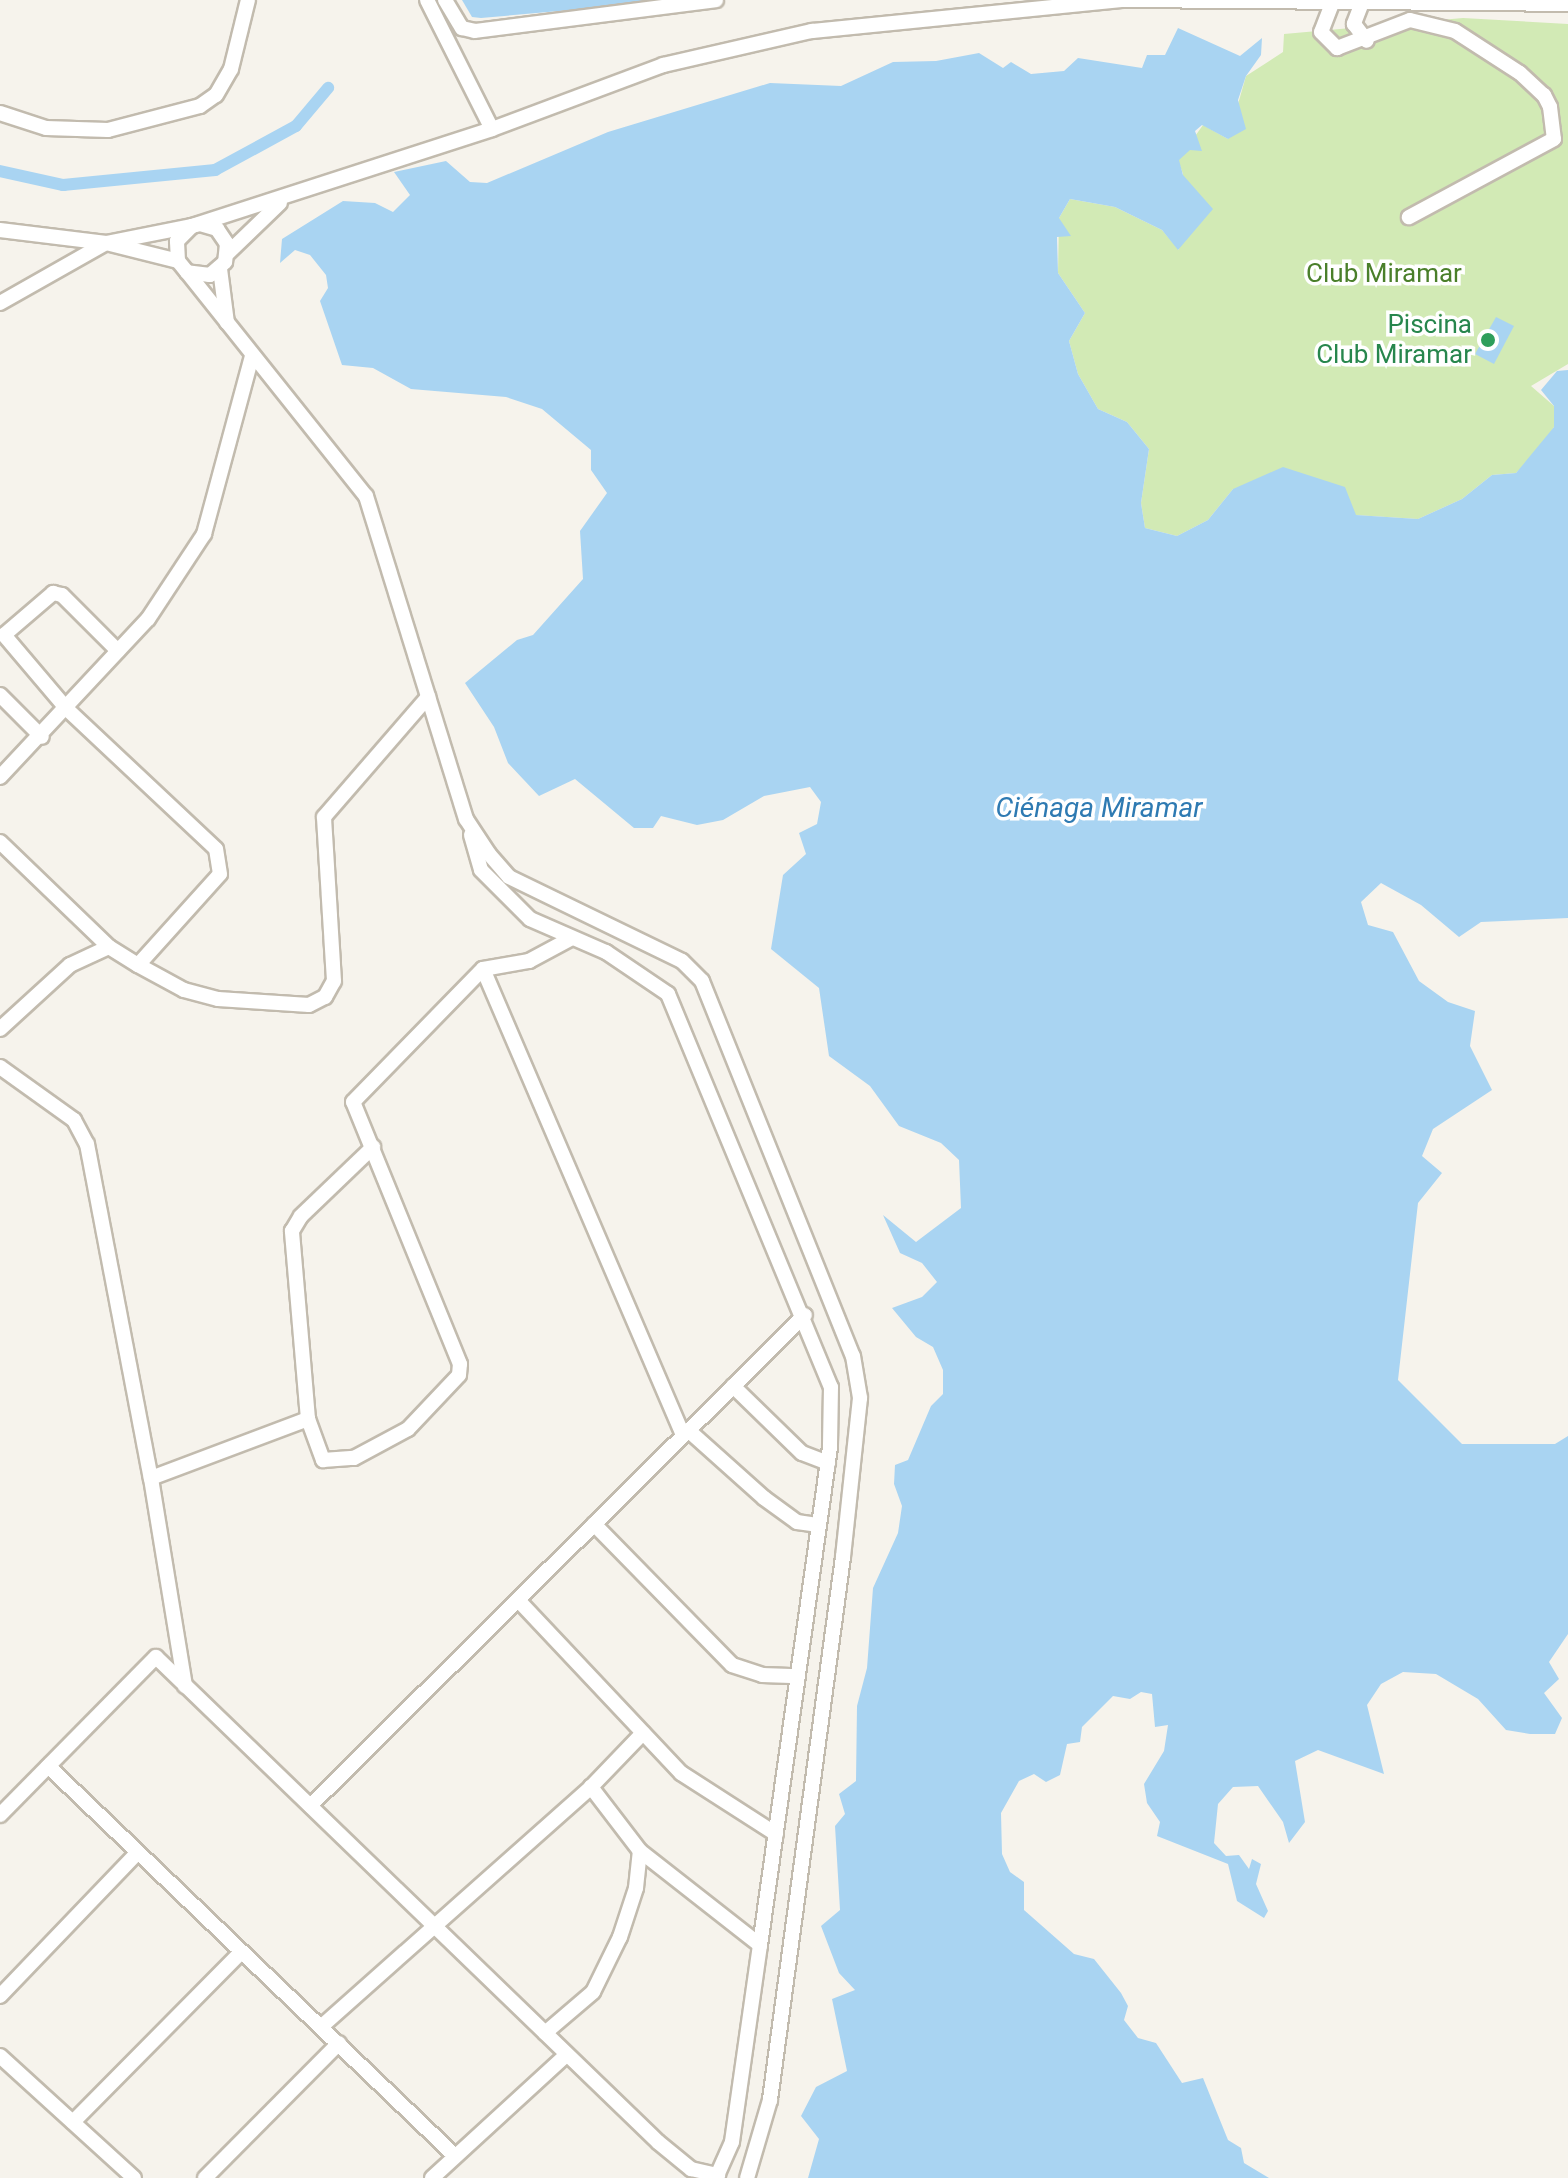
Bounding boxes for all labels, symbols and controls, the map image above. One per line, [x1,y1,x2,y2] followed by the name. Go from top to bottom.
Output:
[1306,258,1462,290] park label: Club Miramar
[1316,309,1472,370] place label: Piscina Club Miramar
[1479,331,1497,349] marker: Piscina Club Miramar
[996,791,1202,825] water label: Ciénaga Miramar

